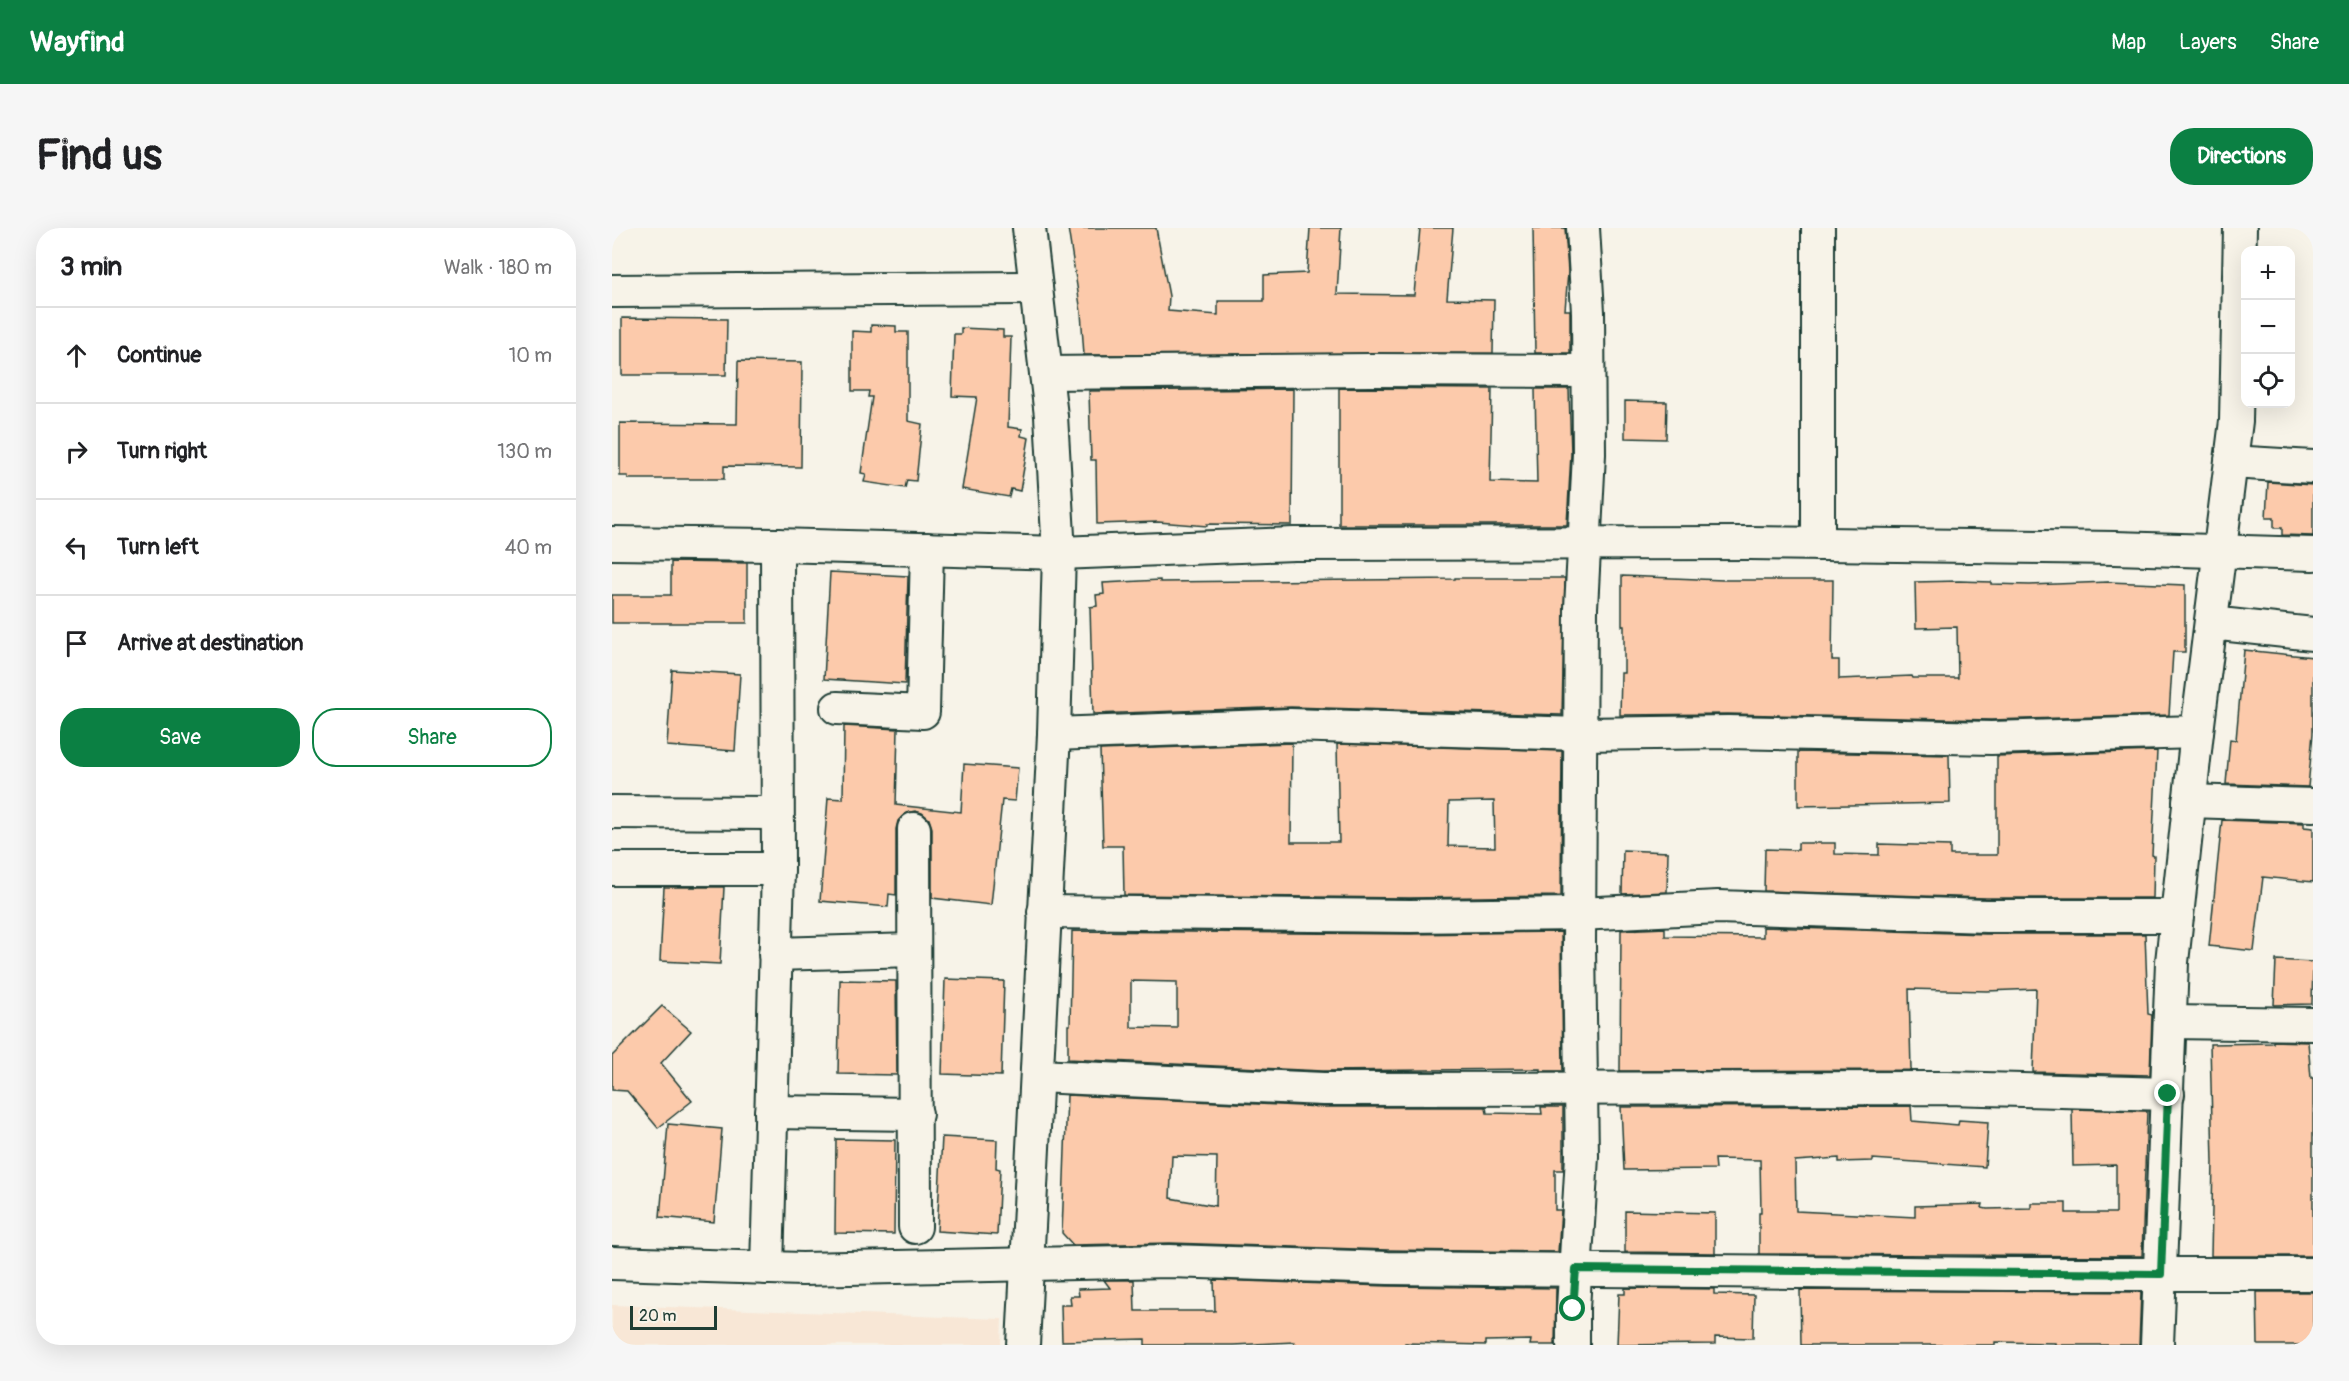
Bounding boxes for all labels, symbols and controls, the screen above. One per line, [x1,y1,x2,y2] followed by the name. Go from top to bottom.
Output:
[30,25,125,60] text: Wayfind
[2111,29,2146,56] text: Map
[2179,29,2237,56] text: Layers
[2270,29,2319,56] text: Share
[2170,128,2313,185] button: Directions
[36,130,162,182] text: Find us
[2241,246,2295,408] map controls
[2241,246,2295,300] button: +
[60,251,122,283] text: 3 min
[444,255,552,280] text: Walk · 180 m
[2241,300,2295,354] button: −
[60,339,93,372] icon: ahead
[117,341,201,369] text: Continue
[508,343,552,368] text: 10 m
[2241,354,2295,408] button: locate
[60,435,93,468] icon: right
[117,437,207,465] text: Turn right
[497,439,552,464] text: 130 m
[60,531,93,564] icon: left
[117,533,199,561] text: Turn left
[505,535,552,560] text: 40 m
[60,627,93,660] icon: arrive
[117,629,303,657] text: Arrive at destination
[60,708,300,767] button: Save
[312,708,552,767] button: Share
[2154,1080,2180,1106] route end
[1559,1295,1585,1321] route start
[630,1303,717,1330] scale bar
[639,1306,677,1326] text: 20 m

